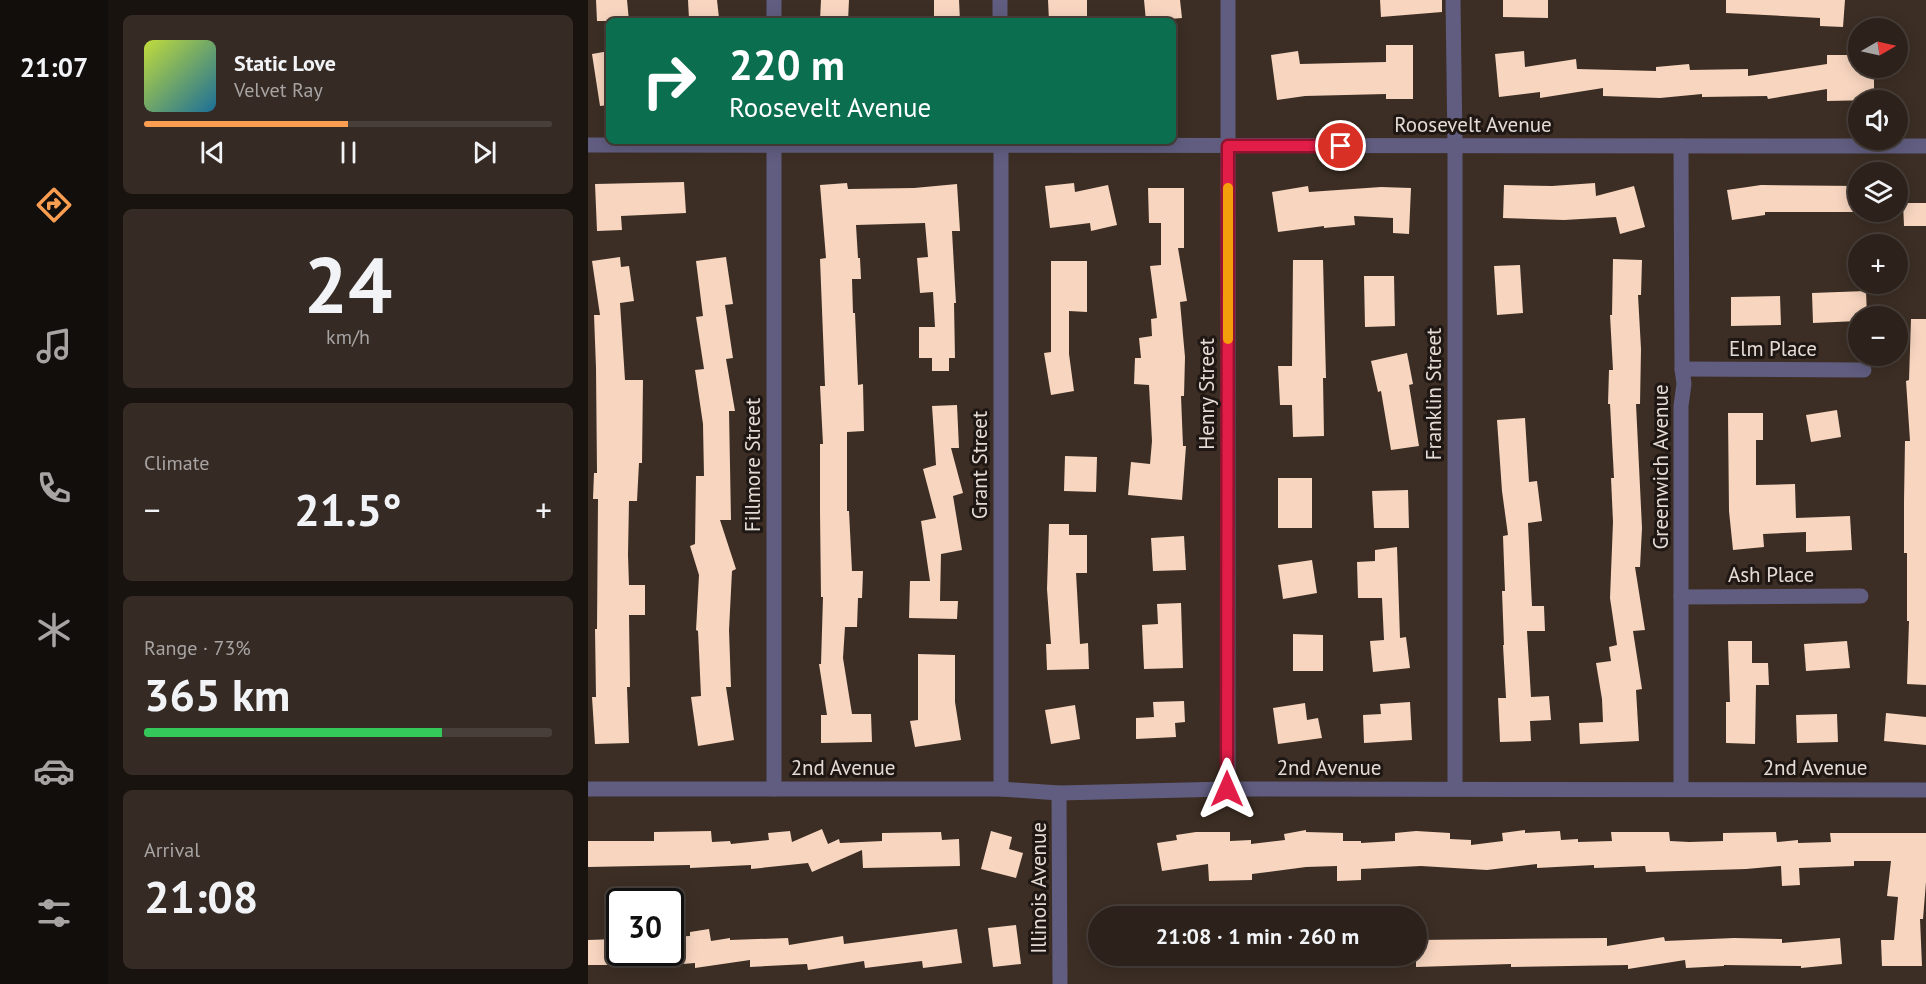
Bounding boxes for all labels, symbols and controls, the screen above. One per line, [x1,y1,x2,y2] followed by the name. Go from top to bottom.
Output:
[1848,18,1908,78] north arrow
[1848,18,1908,366] map controls
[729,37,845,92] text: 220 m
[630,42,708,120] icon: right
[234,49,336,77] text: Static Love
[20,50,88,84] text: 21:07
[234,77,323,103] text: Velvet Ray
[729,90,931,124] text: Roosevelt Avenue
[1848,90,1908,150] button: sound
[1394,111,1552,138] street label: Roosevelt Avenue
[1315,120,1366,171] pin
[1324,129,1357,162] icon: arrive
[196,136,229,169] icon: previous
[332,136,365,169] icon: pause
[468,136,501,169] icon: next
[1848,162,1908,222] button: layers
[33,184,75,226] icon: directions
[304,234,392,335] text: 24
[1848,234,1908,294] button: +
[1848,306,1908,366] button: −
[326,324,370,350] text: km/h
[33,325,75,367] icon: music
[1420,328,1447,460] street label: Franklin Street
[1729,335,1817,362] street label: Elm Place
[1193,338,1220,450] street label: Henry Street
[1647,384,1674,550] street label: Greenwich Avenue
[739,398,766,532] street label: Fillmore Street
[966,411,993,519] street label: Grant Street
[144,450,210,476] text: Climate
[33,467,75,509] icon: phone
[294,480,402,538] text: 21.5°
[144,488,161,531] text: −
[535,488,552,531] text: +
[1728,561,1814,588] street label: Ash Place
[33,609,75,651] icon: climate
[144,635,251,661] text: Range · 73%
[144,665,290,723] text: 365 km
[33,750,75,792] icon: car
[791,754,895,781] street label: 2nd Avenue
[1277,754,1381,781] street label: 2nd Avenue
[1763,754,1867,781] street label: 2nd Avenue
[1195,757,1259,821] position arrow
[1025,822,1052,954] street label: Illinois Avenue
[144,837,200,863] text: Arrival
[144,867,258,925] text: 21:08
[606,888,684,966] speed limit sign: 30
[33,892,75,934] icon: filters
[1156,922,1359,950] text: 21:08 · 1 min · 260 m

